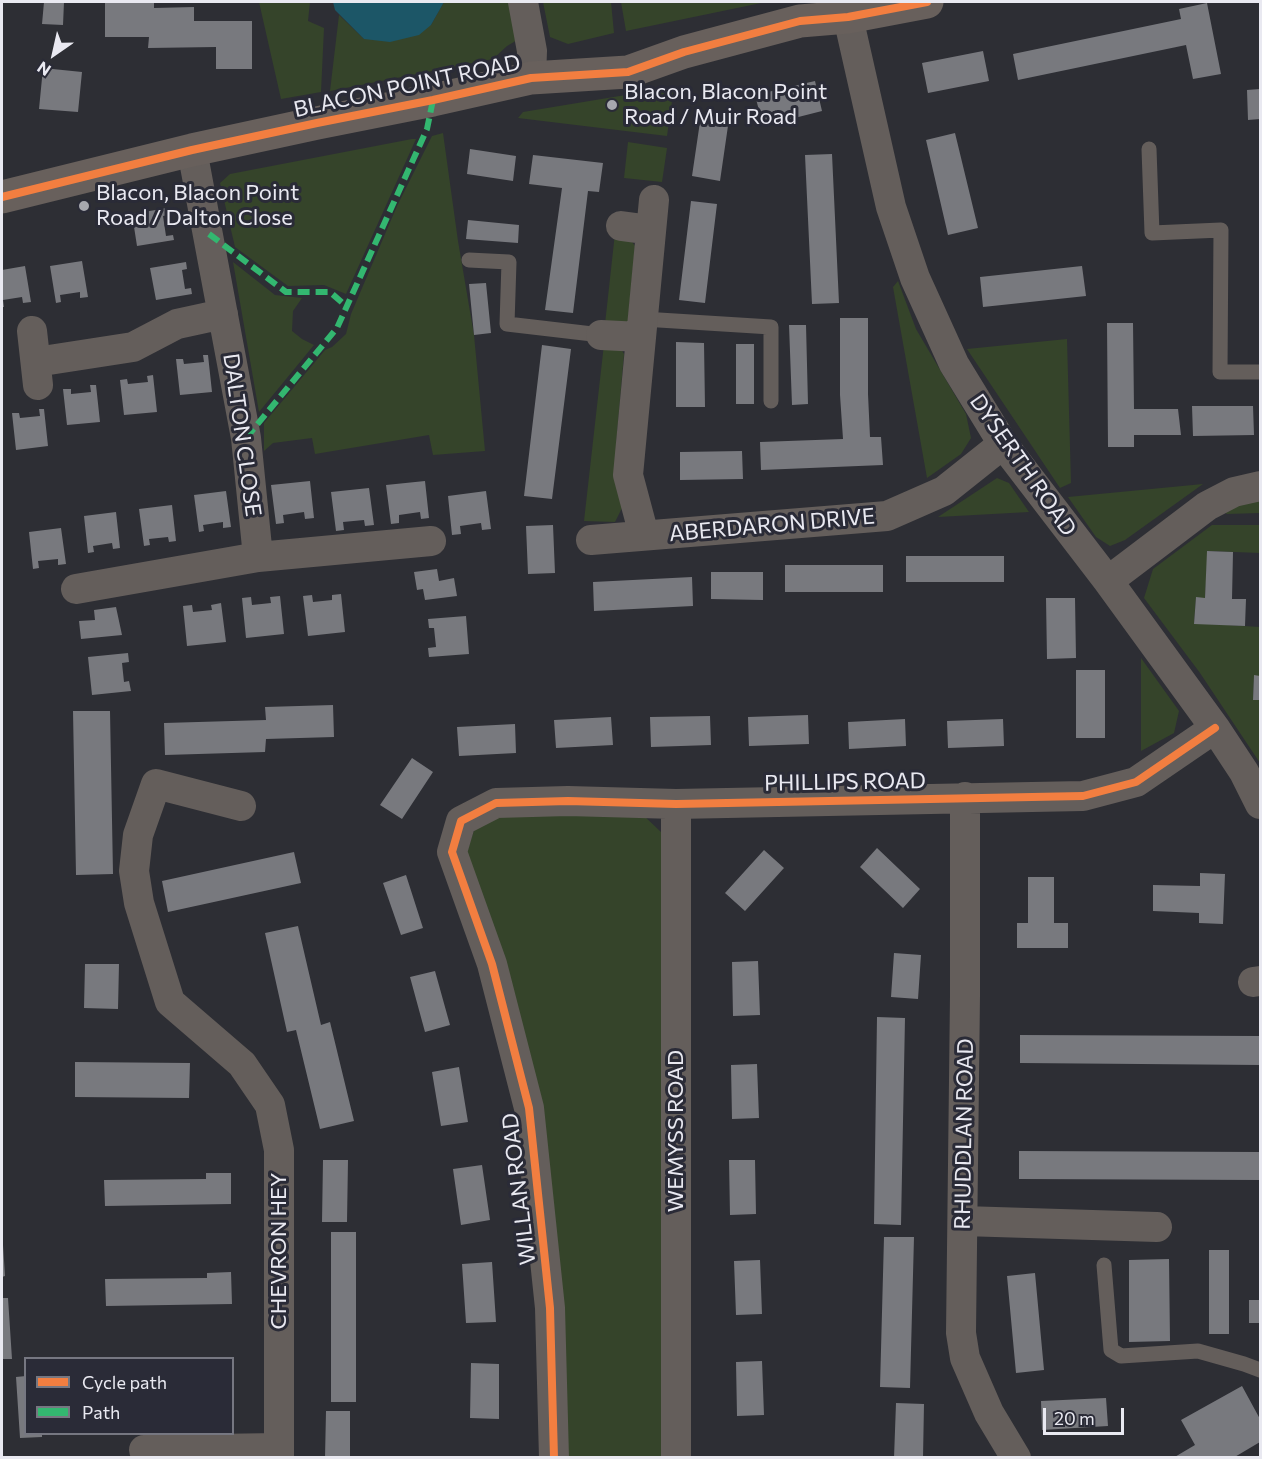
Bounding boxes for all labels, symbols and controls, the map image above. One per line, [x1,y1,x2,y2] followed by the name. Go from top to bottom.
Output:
[24,24,84,84] north arrow
[291,49,523,123] street label: BLACON POINT ROAD
[33,58,54,81] text: N
[624,79,827,130] place label: Blacon, Blacon Point Road / Muir Road
[605,98,619,112] marker: Blacon, Blacon Point Road / Muir Road
[96,180,299,231] place label: Blacon, Blacon Point Road / Dalton Close
[77,199,91,213] marker: Blacon, Blacon Point Road / Dalton Close
[217,352,267,518] street label: DALTON CLOSE
[964,389,1082,541] street label: DYSERTH ROAD
[668,503,876,547] street label: ABERDARON DRIVE
[764,767,926,797] street label: PHILLIPS ROAD
[949,1038,979,1230] street label: RHUDDLAN ROAD
[663,1050,689,1212] street label: WEMYSS ROAD
[497,1112,541,1266] street label: WILLAN ROAD
[266,1173,292,1329] street label: CHEVRON HEY
[24,1357,234,1435] legend
[82,1371,167,1393] text: Cycle path
[1046,1396,1127,1434] scale bar
[82,1401,120,1423] text: Path
[1054,1407,1095,1429] text: 20 m

